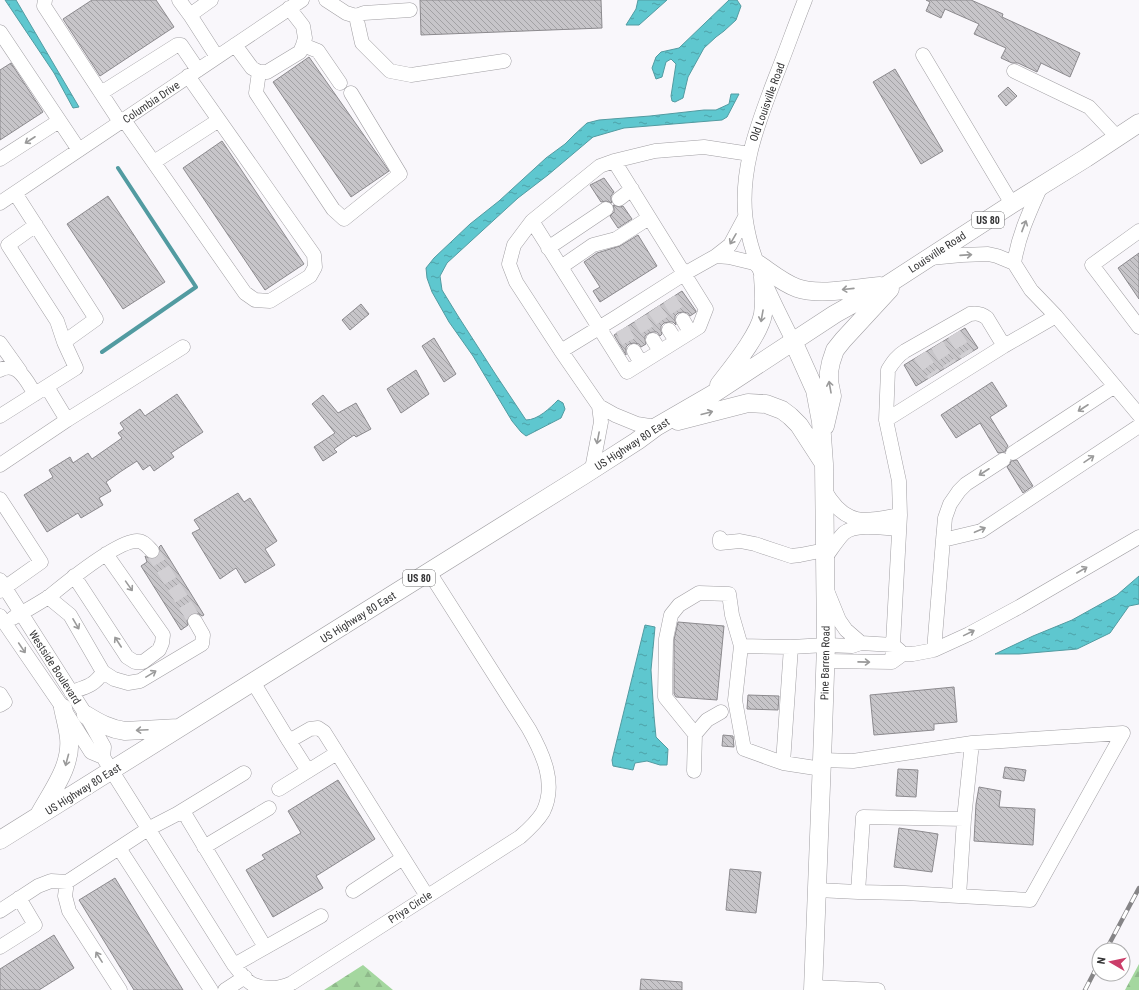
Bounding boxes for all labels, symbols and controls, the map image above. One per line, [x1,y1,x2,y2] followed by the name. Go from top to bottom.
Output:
[747,61,788,143] street label: Old Louisville Road
[120,79,182,126] street label: Columbia Drive
[24,135,35,144] one-way arrow
[972,212,1004,228] road number: US 80
[1020,220,1028,232] one-way arrow
[906,229,968,276] street label: Louisville Road
[728,233,736,245] one-way arrow
[959,251,972,259] one-way arrow
[842,285,855,293] one-way arrow
[758,309,766,322] one-way arrow
[826,381,834,394] one-way arrow
[1077,404,1089,412] one-way arrow
[701,409,714,416] one-way arrow
[593,415,672,473] street label: US Highway 80 East
[594,431,602,444] one-way arrow
[1083,455,1094,463] one-way arrow
[979,468,990,476] one-way arrow
[974,526,986,533] one-way arrow
[1076,565,1088,573] one-way arrow
[403,570,435,586] road number: US 80
[125,581,133,592] one-way arrow
[318,589,398,646] street label: US Highway 80 East
[72,618,80,630] one-way arrow
[818,626,833,700] street label: Pine Barren Road
[26,628,83,707] street label: Westside Boulevard
[963,629,975,636] one-way arrow
[114,637,122,648] one-way arrow
[18,642,26,653] one-way arrow
[857,658,870,665] one-way arrow
[145,670,157,678] one-way arrow
[136,726,149,733] one-way arrow
[63,753,70,766] one-way arrow
[43,761,123,818] street label: US Highway 80 East
[386,889,434,926] street label: Priya Circle
[1091,942,1131,982] north arrow
[95,952,103,963] one-way arrow
[1095,956,1109,965] text: N

